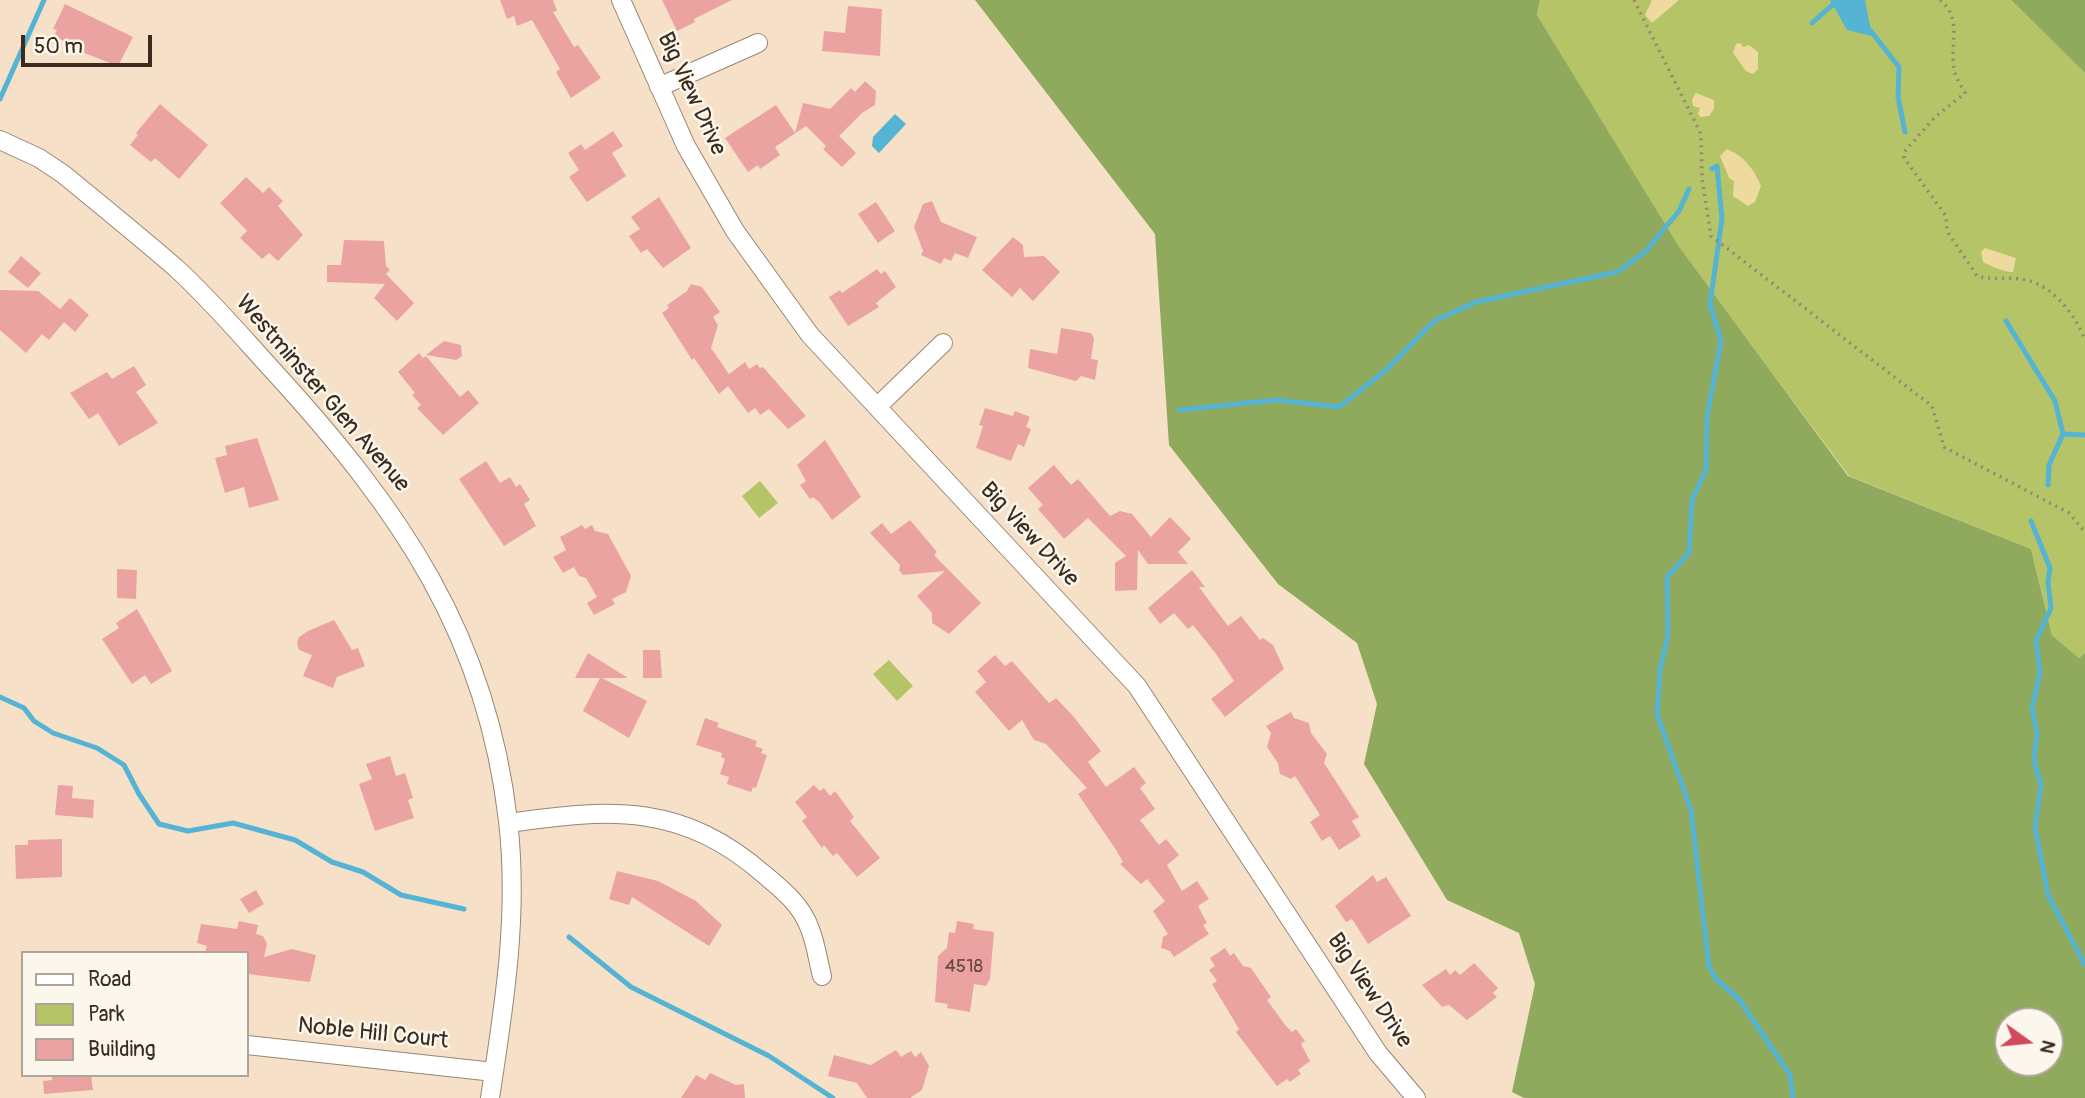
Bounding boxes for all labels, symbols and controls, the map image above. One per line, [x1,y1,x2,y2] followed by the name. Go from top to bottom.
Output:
[24,21,156,65] scale bar
[650,28,732,160] street label: Big View Drive
[34,33,83,60] text: 50 m
[229,290,415,498] street label: Westminster Glen Avenue
[974,477,1084,593] street label: Big View Drive
[1321,928,1417,1054] street label: Big View Drive
[21,951,248,1077] legend
[945,956,983,978] house number: 4518
[88,966,132,993] text: Road
[88,1001,125,1028] text: Park
[1994,1007,2064,1077] north arrow
[296,1012,450,1056] street label: Noble Hill Court
[88,1036,155,1063] text: Building
[2034,1038,2061,1056] text: N

